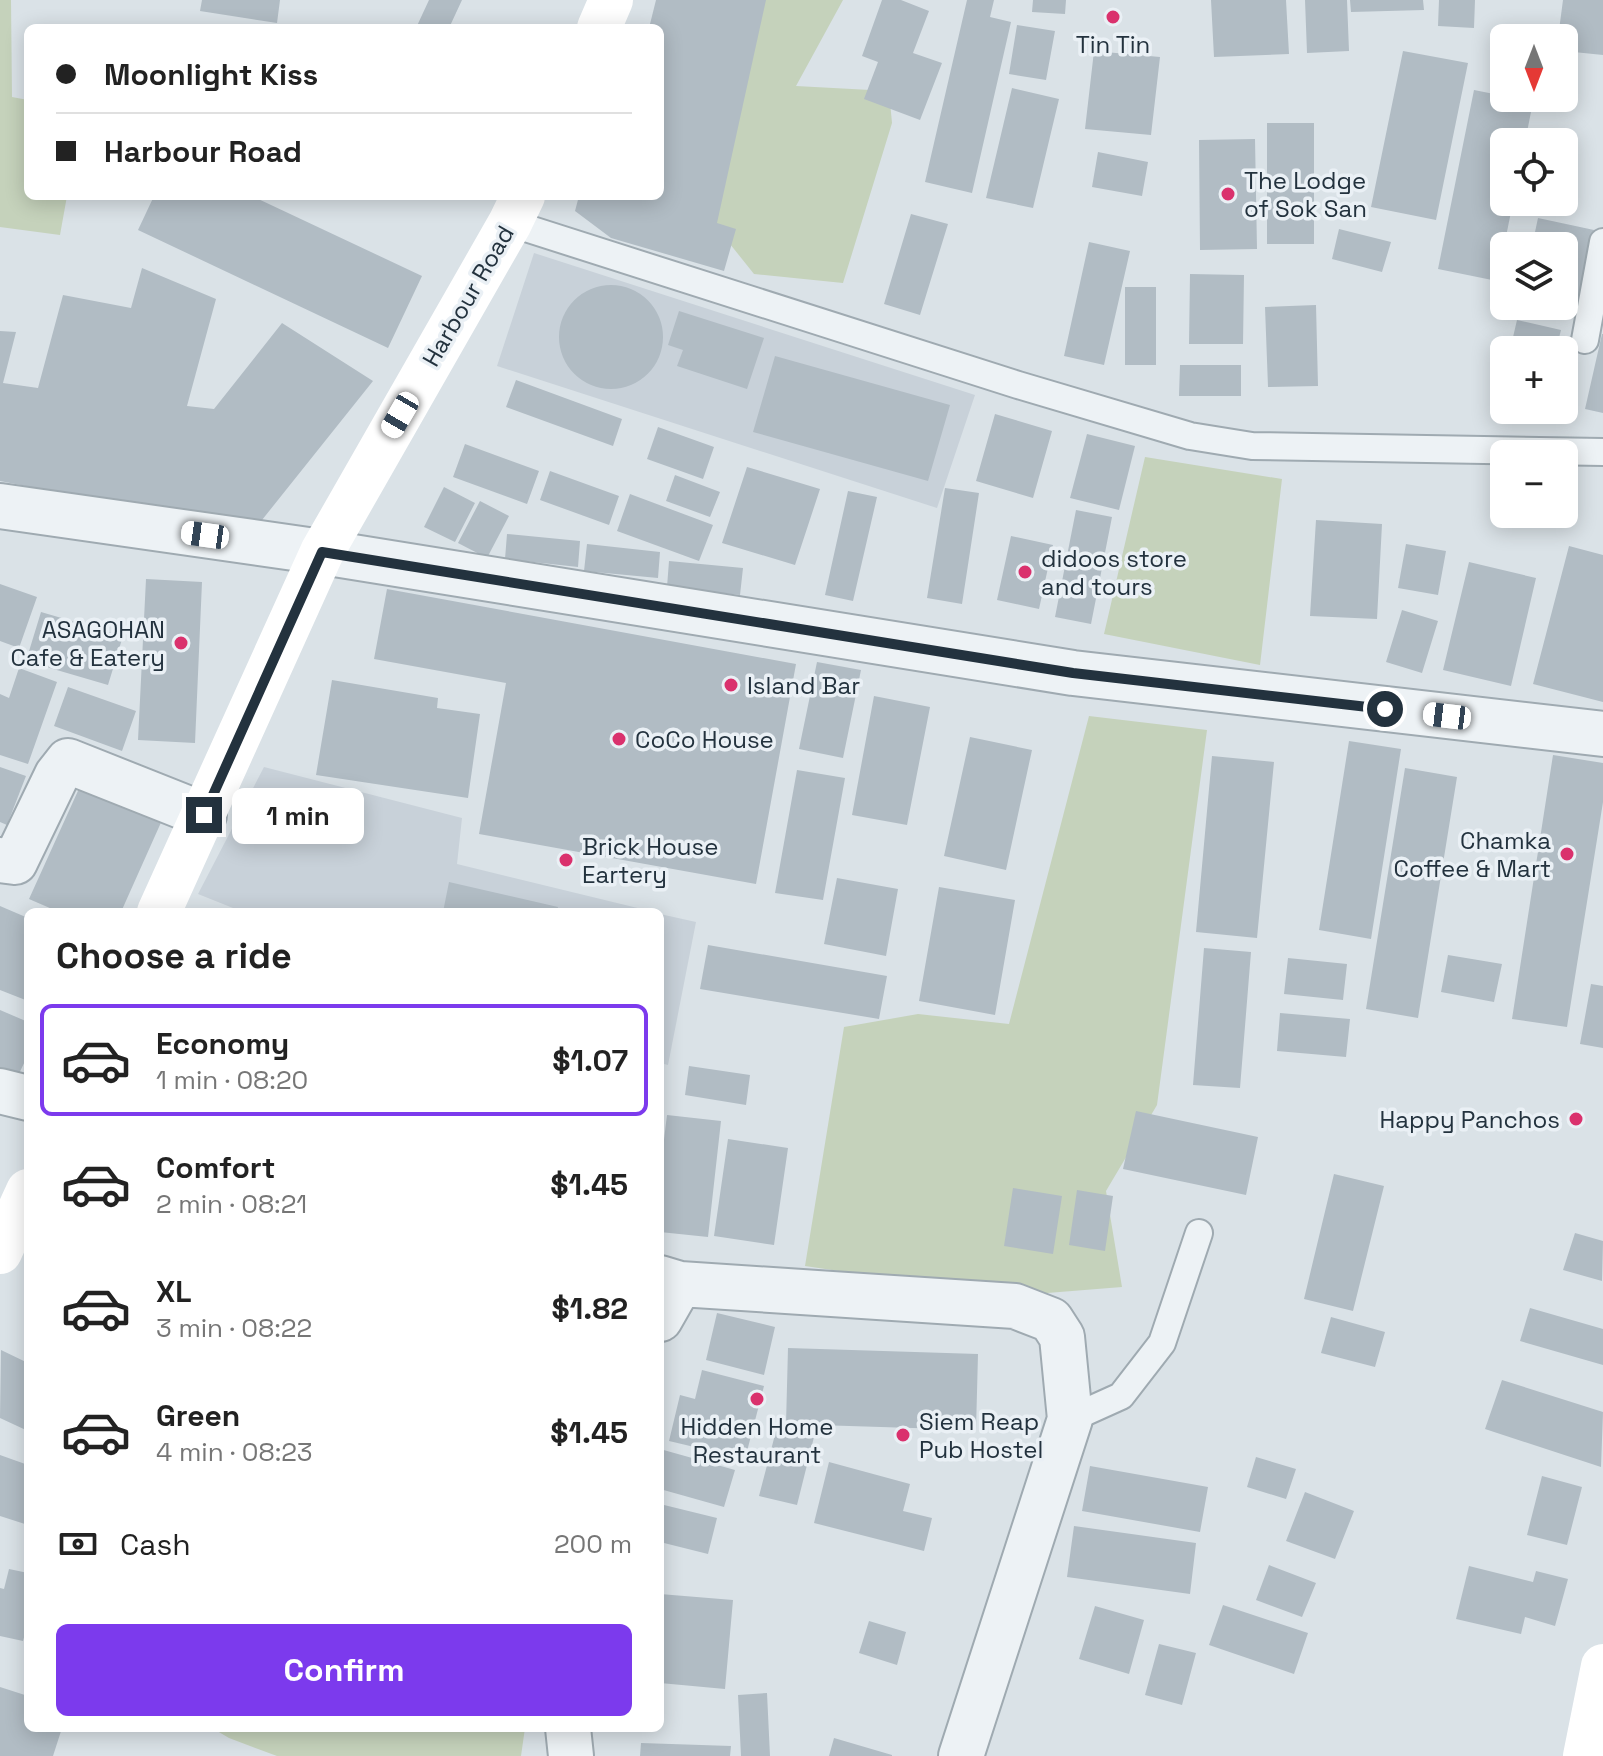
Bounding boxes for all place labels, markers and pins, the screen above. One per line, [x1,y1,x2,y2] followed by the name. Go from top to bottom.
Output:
[1104,8,1122,26] marker: Tin Tin
[1076,29,1150,60] place label: Tin Tin
[1244,165,1367,224] place label: The Lodge of Sok San
[1219,185,1237,203] marker: The Lodge of Sok San
[1041,543,1187,602] place label: didoos store and tours
[1016,563,1034,581] marker: didoos store and tours
[10,614,165,673] place label: ASAGOHAN Cafe & Eatery
[172,634,190,652] marker: ASAGOHAN Cafe & Eatery
[747,670,860,701] place label: Island Bar
[722,676,740,694] marker: Island Bar
[635,724,774,755] place label: CoCo House
[610,730,628,748] marker: CoCo House
[1394,825,1551,884] place label: Chamka Coffee & Mart
[582,831,718,890] place label: Brick House Eartery
[1558,845,1576,863] marker: Chamka Coffee & Mart
[557,851,575,869] marker: Brick House Eartery
[1379,1104,1560,1135] place label: Happy Panchos
[1567,1110,1585,1128] marker: Happy Panchos
[748,1390,766,1408] marker: Hidden Home Restaurant
[919,1406,1043,1465] place label: Siem Reap Pub Hostel
[680,1411,834,1470] place label: Hidden Home Restaurant
[894,1426,912,1444] marker: Siem Reap Pub Hostel

